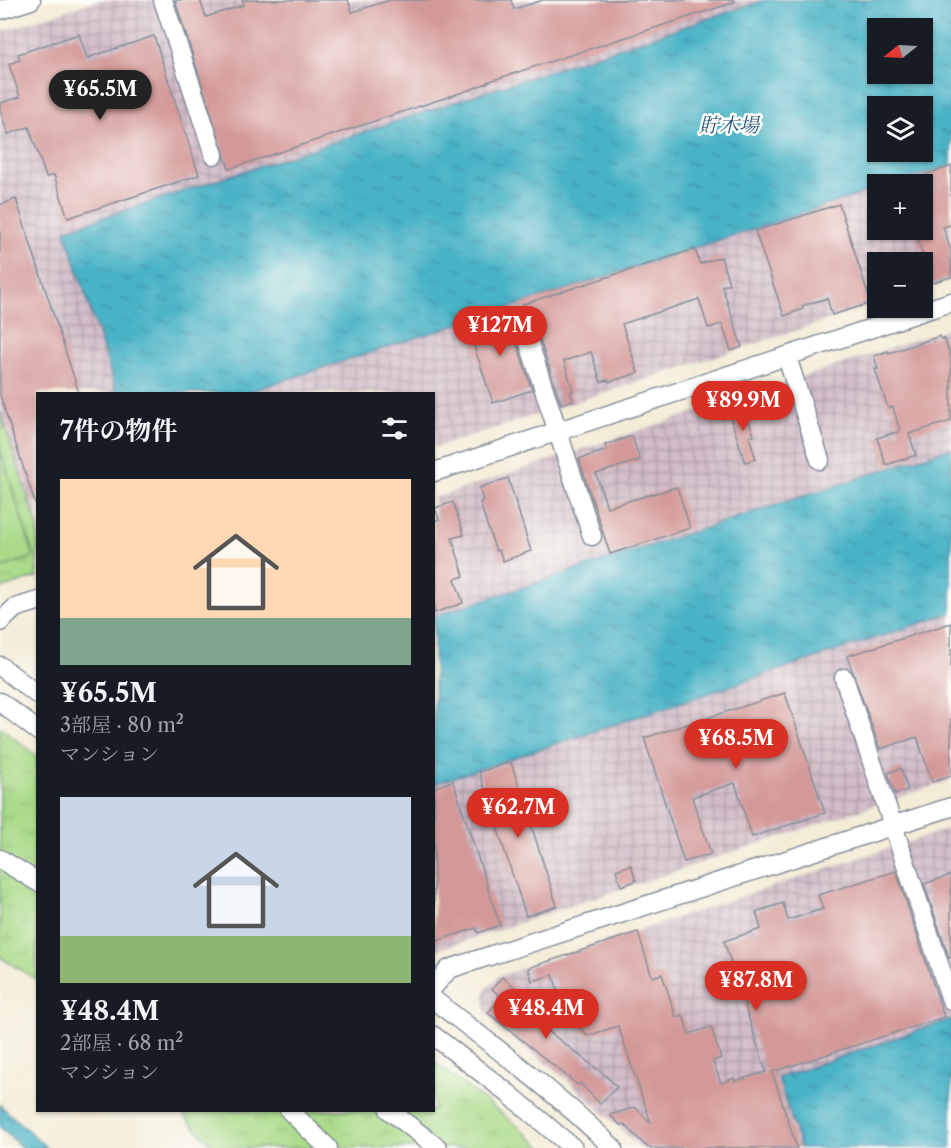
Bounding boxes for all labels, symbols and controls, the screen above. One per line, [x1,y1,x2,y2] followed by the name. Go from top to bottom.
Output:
[867,18,933,84] north arrow
[867,18,933,318] map controls
[51,70,149,121] pin: ¥65.5M
[63,77,137,101] text: ¥65.5M
[867,96,933,162] button: layers
[699,113,761,137] water label: 貯木場
[867,174,933,240] button: +
[867,252,933,318] button: −
[458,306,542,357] pin: ¥127M
[467,313,533,337] text: ¥127M
[694,381,792,432] pin: ¥89.9M
[705,388,781,412] text: ¥89.9M
[378,412,411,445] icon: filters
[60,415,178,447] text: 7件の物件
[182,518,290,626] icon: home
[60,677,157,709] text: ¥65.5M
[60,713,184,737] text: 3部屋 · 80 m²
[687,719,785,770] pin: ¥68.5M
[698,726,774,750] text: ¥68.5M
[60,742,159,766] text: マンション
[469,788,567,839] pin: ¥62.7M
[481,795,555,819] text: ¥62.7M
[182,836,290,944] icon: home
[707,961,805,1012] pin: ¥87.8M
[719,968,793,992] text: ¥87.8M
[497,989,595,1040] pin: ¥48.4M
[60,995,159,1027] text: ¥48.4M
[508,996,584,1020] text: ¥48.4M
[60,1031,183,1055] text: 2部屋 · 68 m²
[60,1060,159,1084] text: マンション

